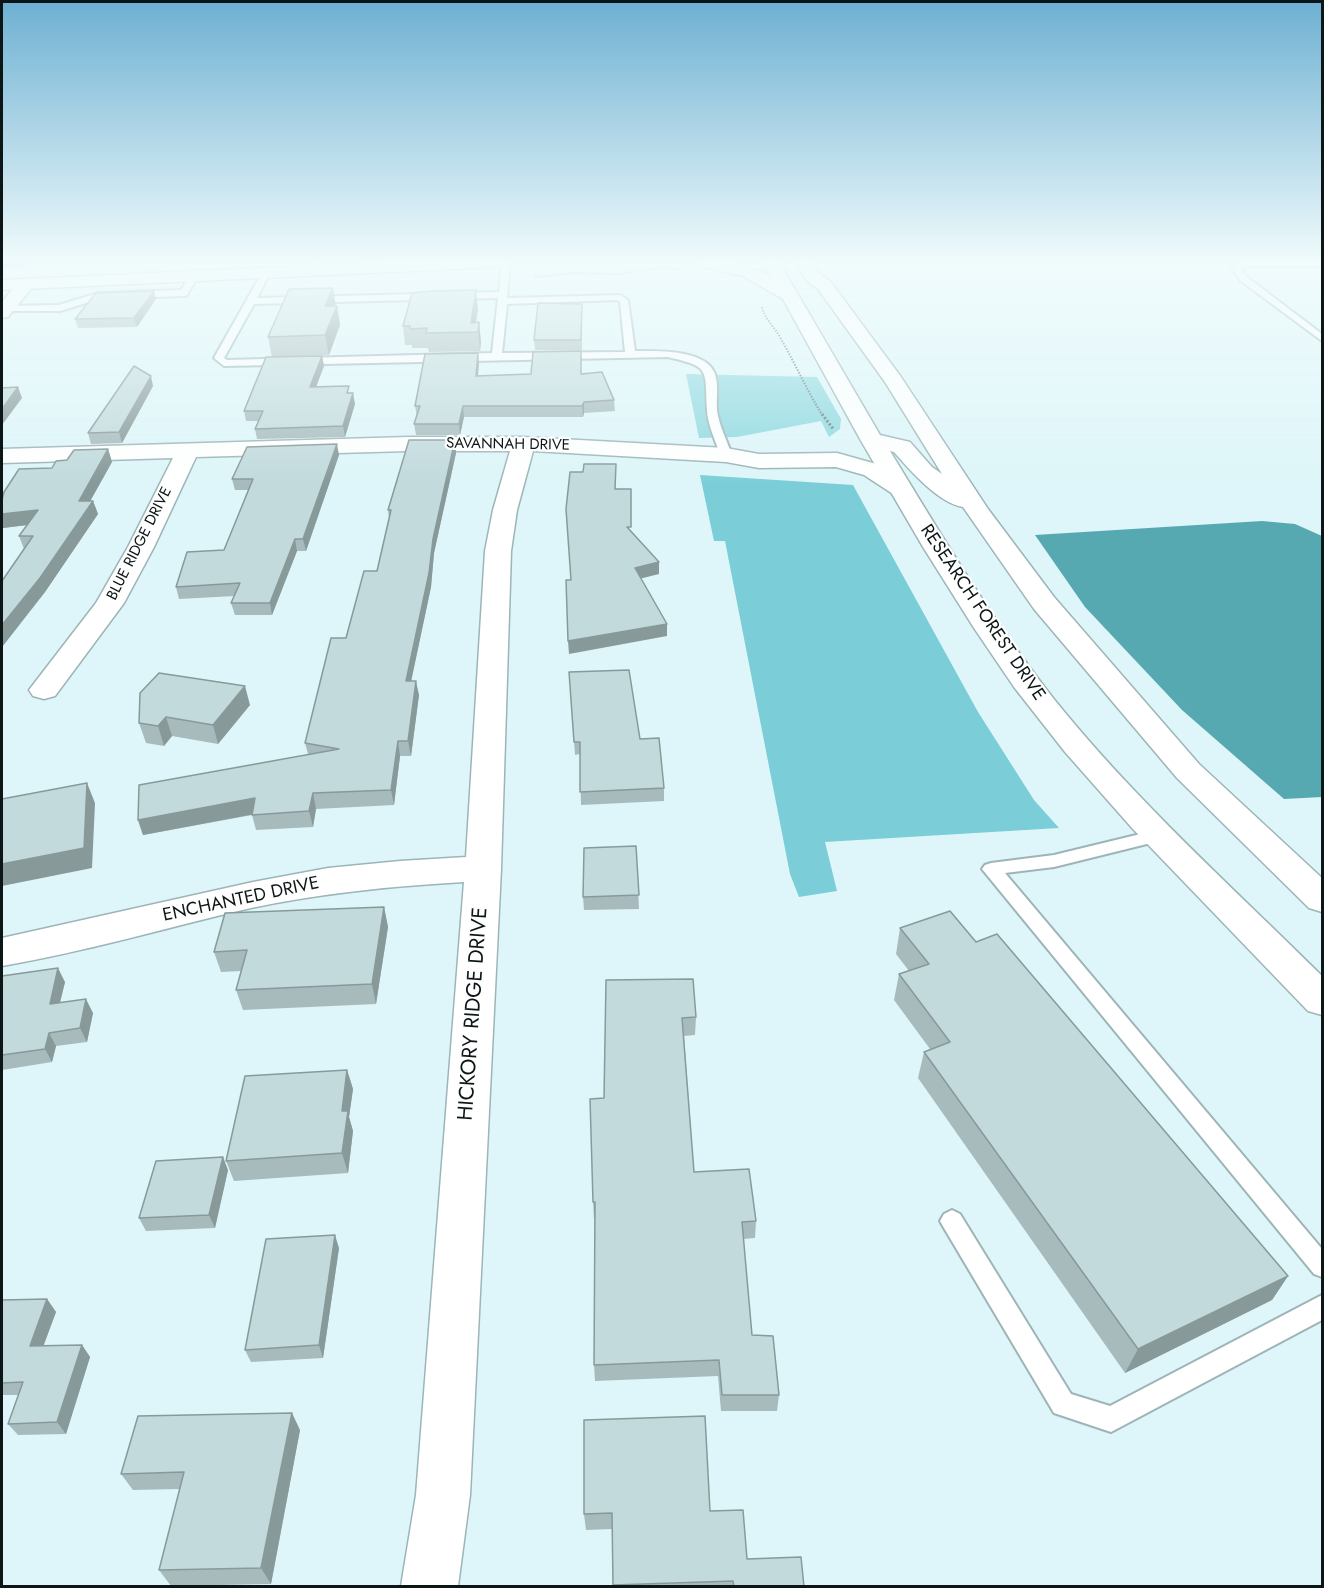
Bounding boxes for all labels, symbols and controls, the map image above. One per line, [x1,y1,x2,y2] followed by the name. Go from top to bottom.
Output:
[446,435,570,455] street label: SAVANNAH DRIVE
[104,485,176,603] street label: BLUE RIDGE DRIVE
[915,521,1049,705] street label: RESEARCH FOREST DRIVE
[161,873,321,927] street label: ENCHANTED DRIVE
[454,907,494,1121] street label: HICKORY RIDGE DRIVE

